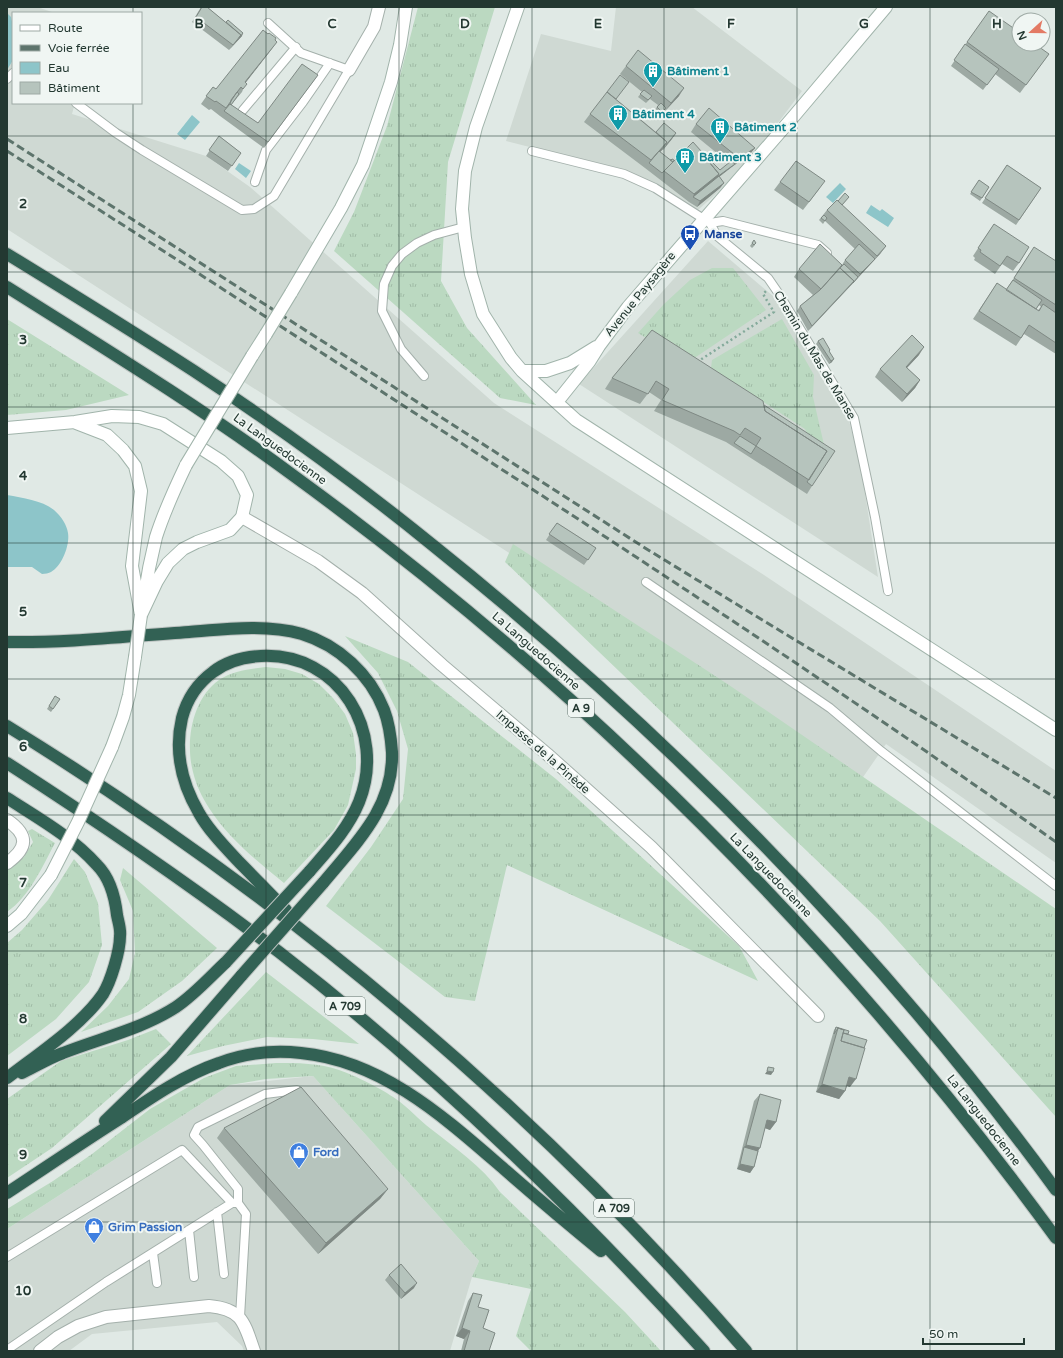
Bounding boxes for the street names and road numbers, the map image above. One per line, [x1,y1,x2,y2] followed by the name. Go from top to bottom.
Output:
[602,249,679,339] street label: Avenue Paysagère
[771,288,859,422] street label: Chemin du Mas de Manse
[231,410,330,488] street label: La Languedocienne
[489,609,583,693] street label: La Languedocienne
[568,699,594,717] road number: A 9
[493,707,593,797] street label: Impasse de la Pinède
[727,830,815,920] street label: La Languedocienne
[325,997,365,1015] road number: A 709
[944,1072,1024,1169] street label: La Languedocienne
[594,1199,634,1217] road number: A 709

